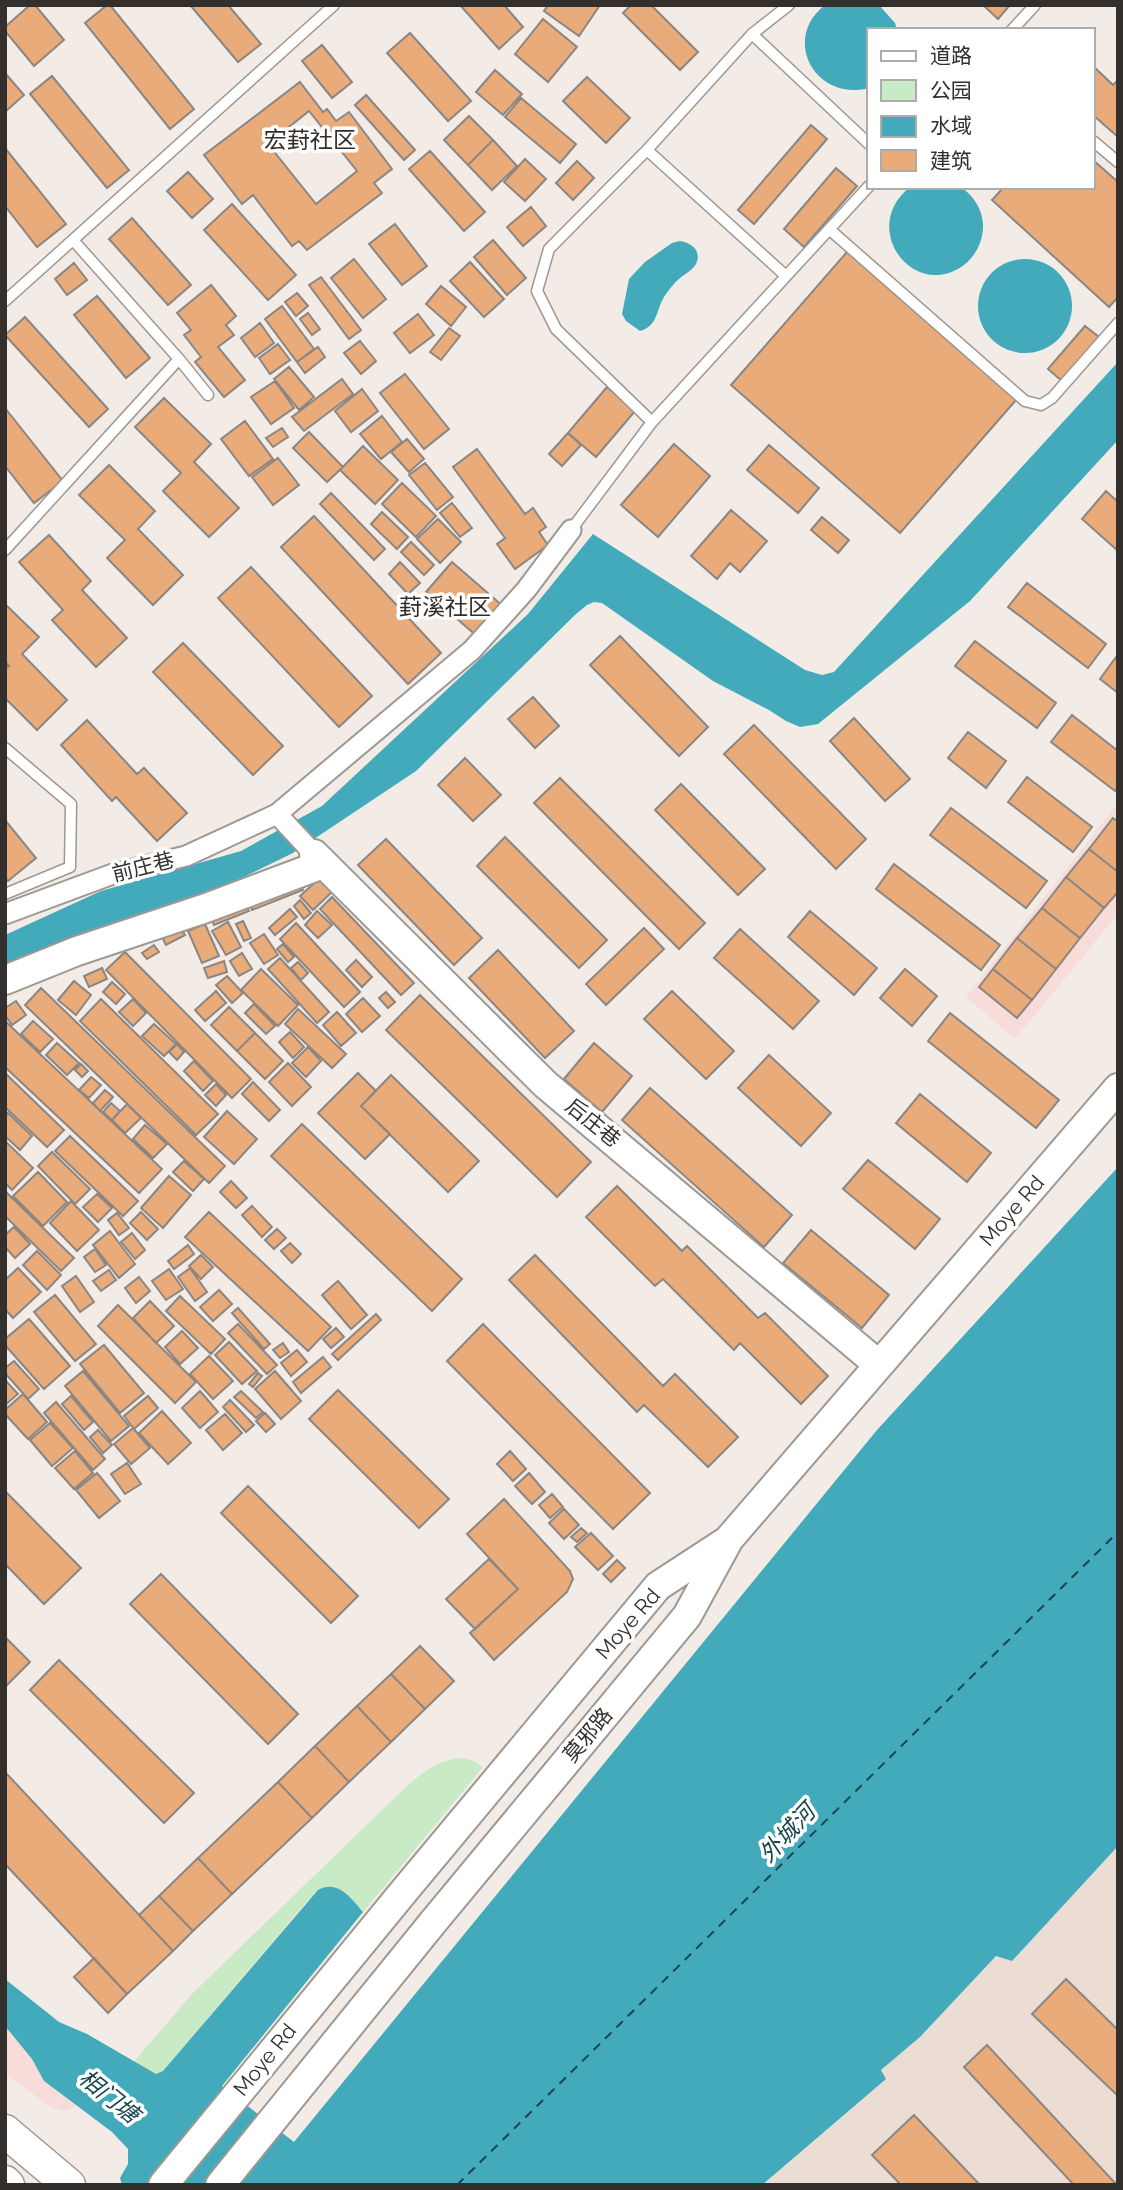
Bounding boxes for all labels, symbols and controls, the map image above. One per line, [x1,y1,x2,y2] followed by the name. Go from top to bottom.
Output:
[867,28,1095,189] legend
[930,43,972,68] text: 道路
[930,78,972,103] text: 公园
[930,113,972,138] text: 水域
[264,126,356,153] district label: 宏葑社区
[930,148,972,173] text: 建筑
[399,593,491,620] district label: 葑溪社区
[109,847,176,886] street label: 前庄巷
[561,1093,626,1152] street label: 后庄巷
[974,1170,1049,1251] street label: Moye Rd
[590,1583,665,1664] street label: Moye Rd
[558,1703,617,1767] street label: 莫邪路
[753,1795,823,1867] water label: 外城河
[228,2019,301,2101] street label: Moye Rd
[74,2063,148,2130] water label: 相门塘

